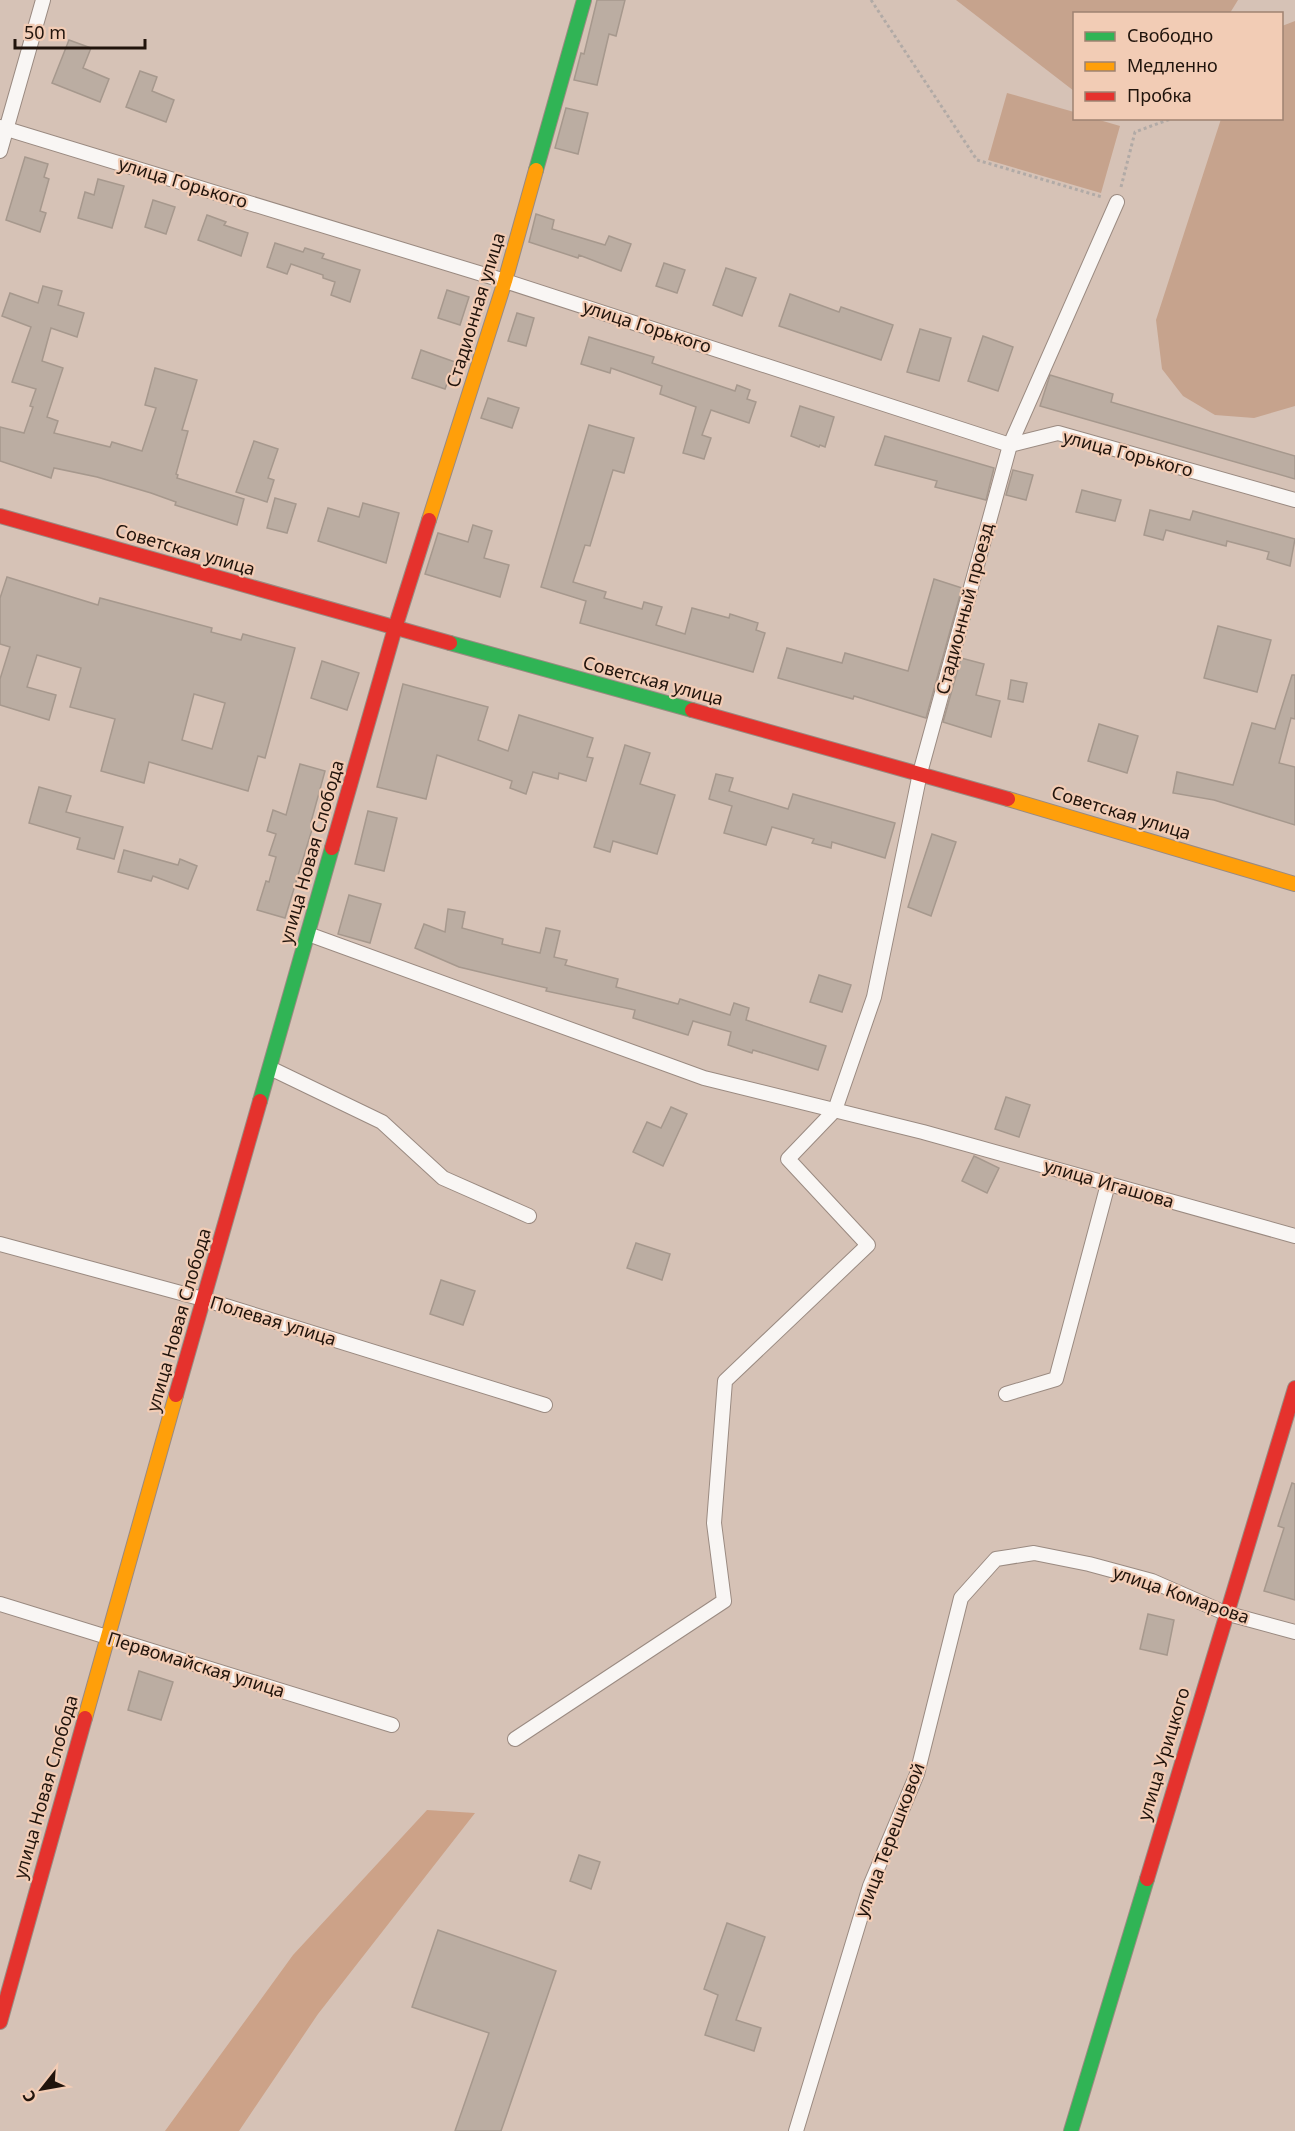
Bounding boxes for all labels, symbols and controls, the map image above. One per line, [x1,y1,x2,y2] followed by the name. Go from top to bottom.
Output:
[15,12,146,50] scale bar
[1073,12,1283,120] legend
[24,20,66,44] text: 50 m
[1127,23,1213,47] text: Свободно
[1127,53,1218,77] text: Медленно
[1127,83,1192,107] text: Пробка
[116,151,251,213] street label: улица Горького
[440,229,510,390] street label: Стадионная улица
[580,294,715,358] street label: улица Горького
[1060,424,1196,482] street label: улица Горького
[113,518,258,580] street label: Советская улица
[930,520,998,697] street label: Стадионный проезд
[580,650,726,710] street label: Советская улица
[273,757,349,946] street label: улица Новая Слобода
[1049,779,1194,845] street label: Советская улица
[1041,1153,1177,1213] street label: улица Игашова
[140,1225,216,1414] street label: улица Новая Слобода
[207,1289,339,1351] street label: Полевая улица
[1110,1559,1253,1629] street label: улица Комарова
[105,1626,288,1702] street label: Первомайская улица
[1131,1684,1195,1823] street label: улица Урицкого
[7,1692,83,1881] street label: улица Новая Слобода
[849,1759,930,1920] street label: улица Терешковой
[12,2059,72,2119] north arrow
[17,2087,41,2107] text: С

